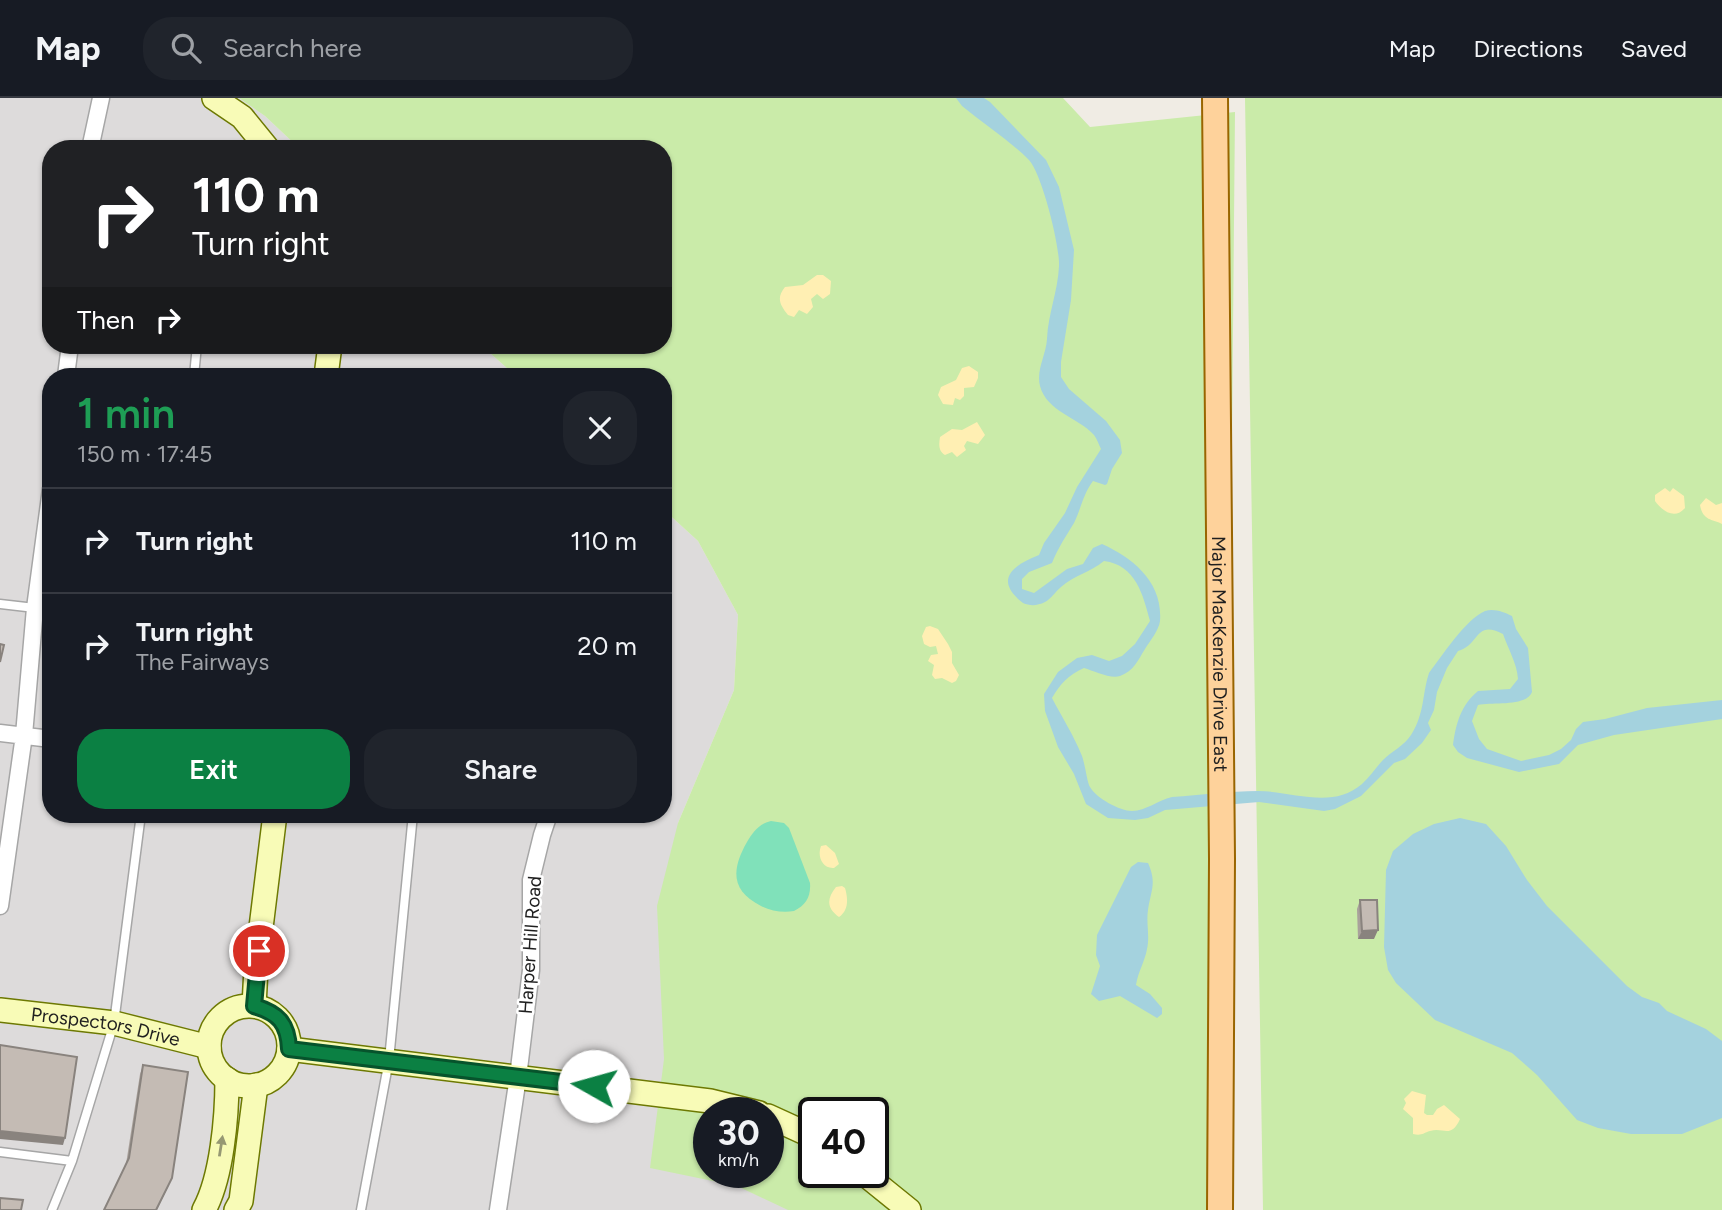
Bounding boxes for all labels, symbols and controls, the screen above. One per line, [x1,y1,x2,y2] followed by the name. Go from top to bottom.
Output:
[143,17,633,80] search box
[35,29,101,68] text: Map
[167,29,205,67] icon: search
[223,32,362,64] text: Search here
[1389,34,1435,63] text: Map
[1473,34,1583,63] text: Directions
[1621,34,1687,63] text: Saved
[192,165,320,224] text: 110 m
[77,168,168,259] icon: right
[192,225,330,263] text: Turn right
[149,301,187,339] icon: right
[77,304,135,336] text: Then
[77,388,175,439] text: 1 min
[563,391,637,465] button: close
[77,440,212,468] text: 150 m · 17:45
[77,522,115,560] icon: right
[136,525,253,557] text: Turn right
[570,525,637,557] text: 110 m
[1208,536,1233,772] street label: Major MacKenzie Drive East
[136,616,253,648] text: Turn right
[77,627,115,665] icon: right
[577,630,637,662] text: 20 m
[136,648,269,676] text: The Fairways
[77,729,350,809] button: Exit
[364,729,637,809] button: Share
[514,875,546,1015] street label: Harper Hill Road
[229,921,289,981] pin
[240,932,278,970] icon: arrive
[30,1002,183,1051] street label: Prospectors Drive
[557,1049,631,1123] position arrow
[798,1097,889,1188] speed limit sign: 40
[717,1112,760,1154] text: 30
[216,1135,227,1157] one-way arrow
[718,1149,759,1171] text: km/h

